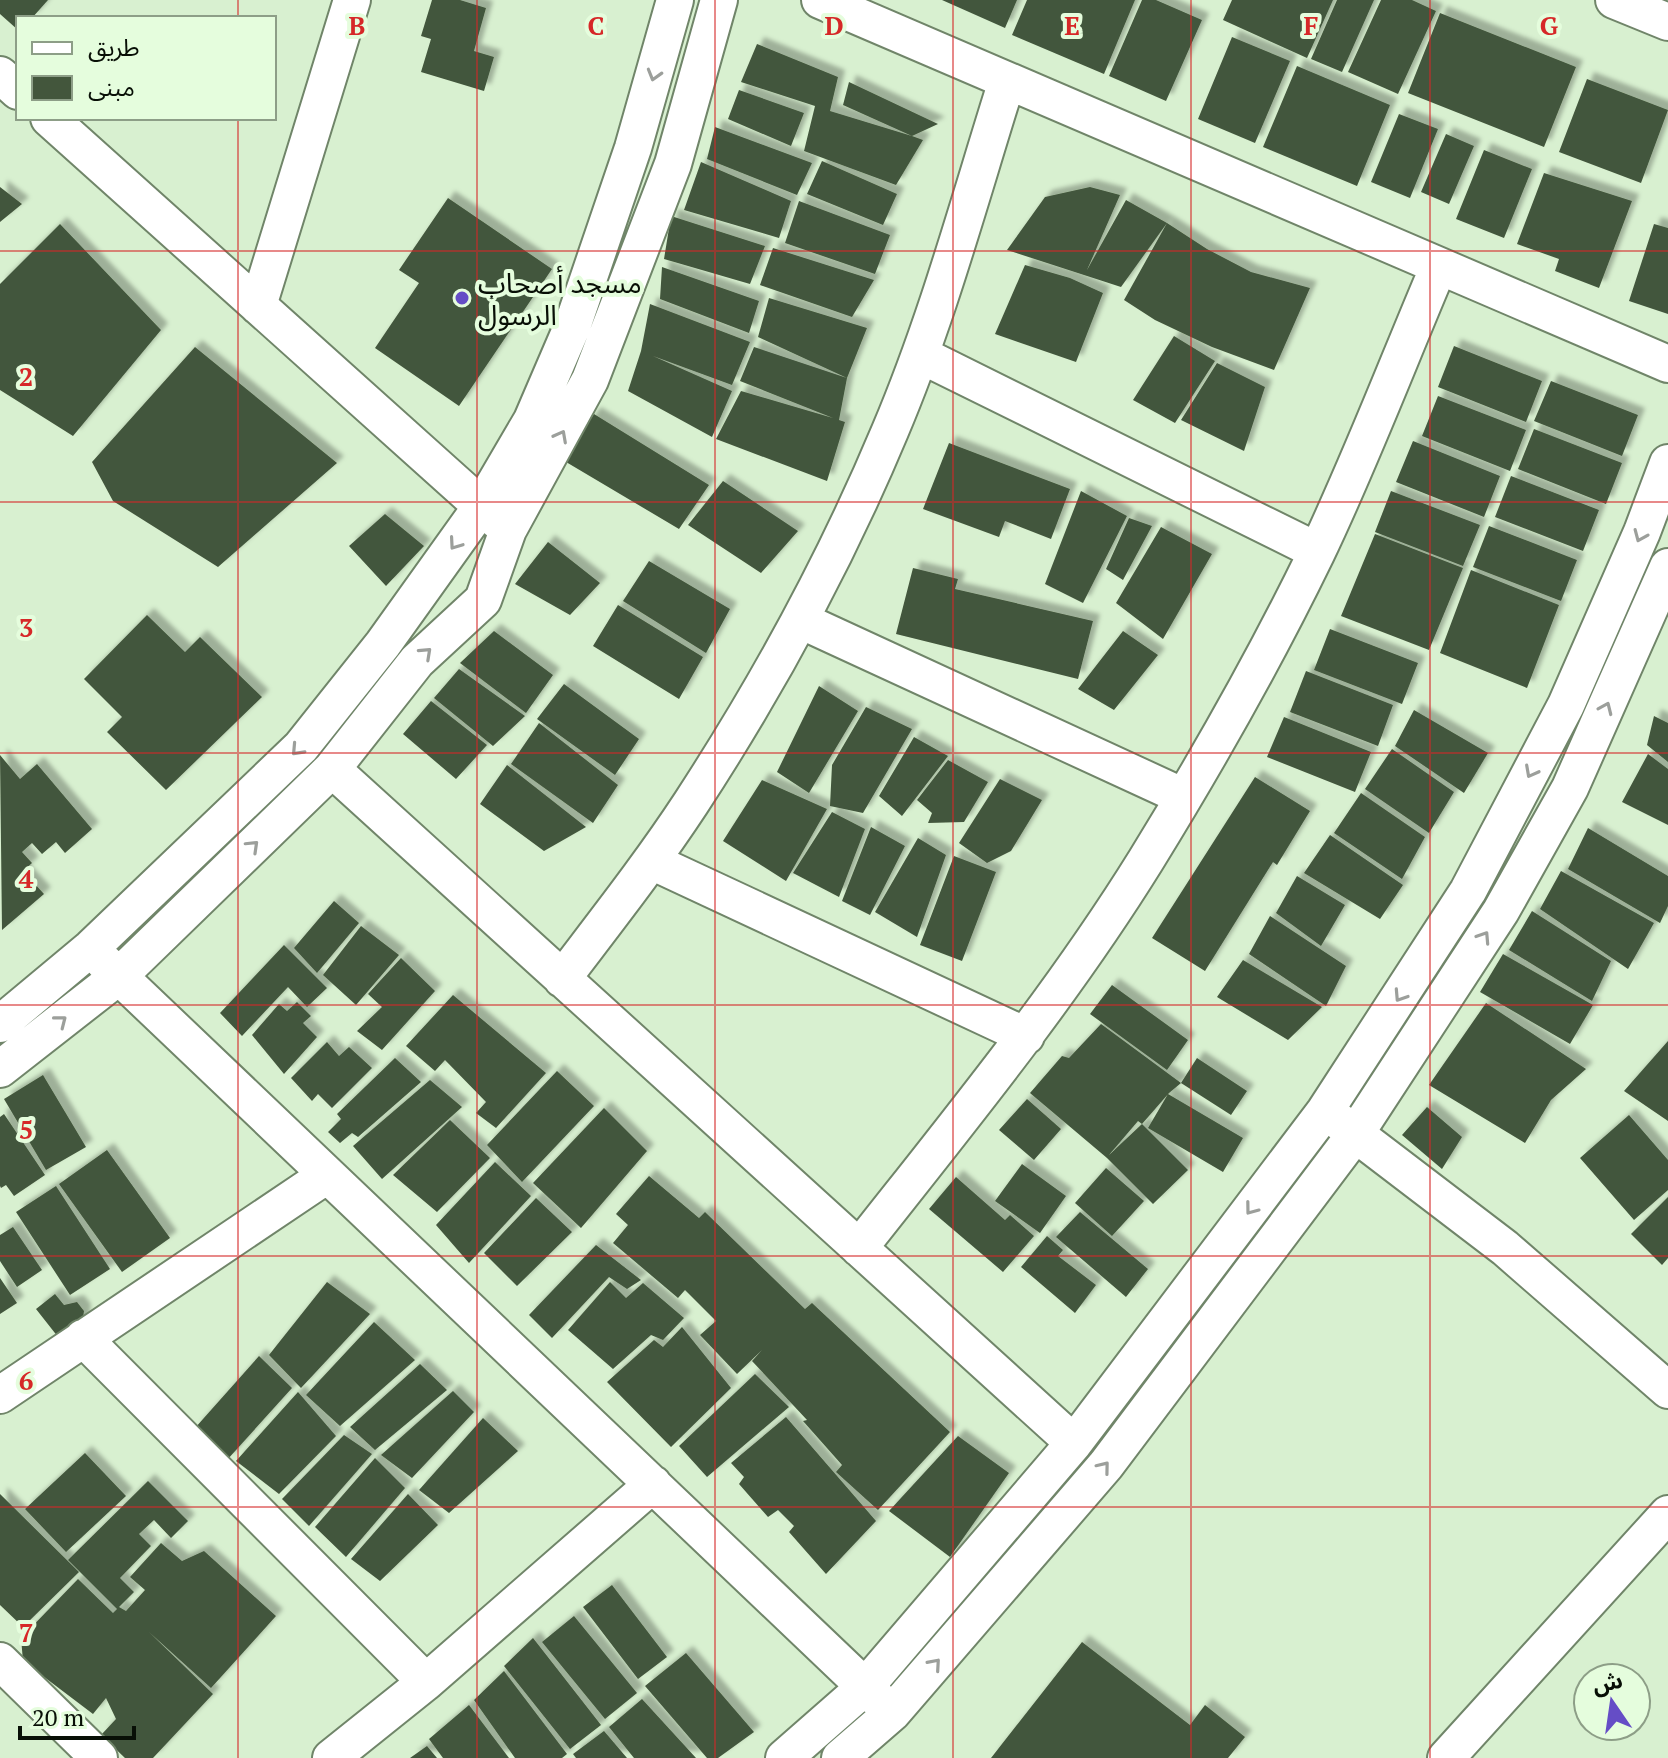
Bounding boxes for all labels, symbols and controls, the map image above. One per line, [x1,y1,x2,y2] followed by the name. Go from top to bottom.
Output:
[349,8,365,42] text: B
[588,8,604,42] text: C
[824,8,844,42] text: D
[1064,8,1080,42] text: E
[1304,8,1319,42] text: F
[1540,8,1559,42] text: G
[16,16,276,120] legend
[88,31,140,63] text: طريق
[647,68,663,82] one-way arrow
[88,71,135,103] text: مبنى
[478,264,642,333] place label: مسجد أصحاب الرسول
[453,289,471,307] marker: مسجد أصحاب الرسول
[19,359,33,393] text: 2
[552,430,567,445] one-way arrow
[1634,528,1650,542] one-way arrow
[450,535,465,549] one-way arrow
[19,610,33,644] text: 3
[417,647,431,662] one-way arrow
[1596,702,1612,716] one-way arrow
[292,741,307,755] one-way arrow
[1525,763,1540,778] one-way arrow
[244,841,258,855] one-way arrow
[19,861,34,895] text: 4
[1474,931,1489,946] one-way arrow
[1394,987,1409,1002] one-way arrow
[52,1017,67,1031] one-way arrow
[19,1112,33,1146] text: 5
[1246,1200,1261,1215] one-way arrow
[19,1363,33,1397] text: 6
[1095,1461,1109,1476] one-way arrow
[19,1615,33,1649] text: 7
[925,1658,939,1673] one-way arrow
[1572,1662,1652,1742] north arrow
[1589,1665,1625,1700] text: ش
[20,1690,134,1740] scale bar
[32,1701,84,1733] text: 20 m

